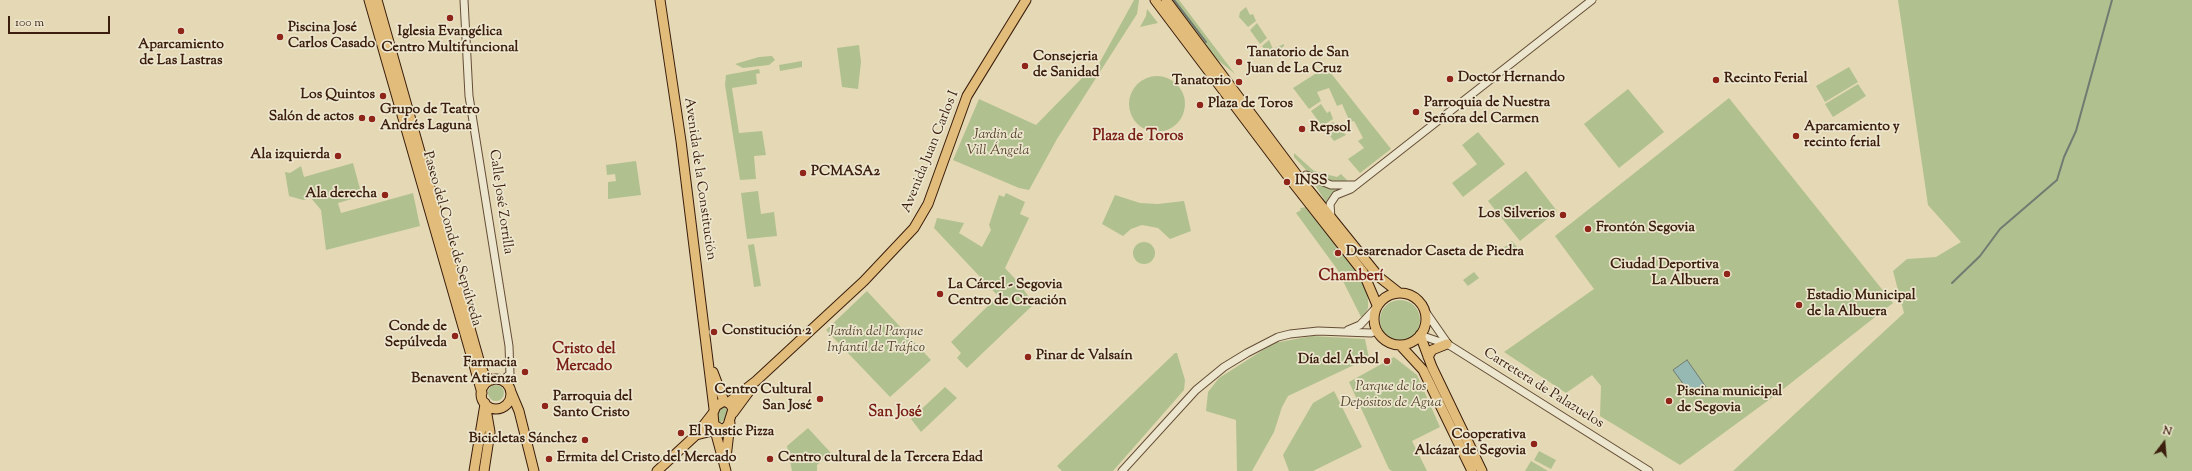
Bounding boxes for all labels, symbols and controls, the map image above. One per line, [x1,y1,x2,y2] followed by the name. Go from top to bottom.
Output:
[10,8,112,34] scale bar
[445,13,455,23] marker: Iglesia Evangélica Centro Multifuncional
[15,14,44,32] text: 100 m
[288,21,375,54] place label: Piscina José Carlos Casado
[381,25,519,58] place label: Iglesia Evangélica Centro Multifuncional
[176,26,186,36] marker: Aparcamiento de Las Lastras
[275,32,285,42] marker: Piscina José Carlos Casado
[138,38,224,70] place label: Aparcamiento de Las Lastras
[1247,46,1349,78] place label: Tanatorio de San Juan de La Cruz
[1033,50,1099,82] place label: Consejeria de Sanidad
[1234,57,1244,67] marker: Tanatorio de San Juan de La Cruz
[1020,61,1030,71] marker: Consejeria de Sanidad
[1458,71,1565,87] place label: Doctor Hernando
[1724,72,1808,88] place label: Recinto Ferial
[1172,74,1231,90] place label: Tanatorio
[1445,74,1455,84] marker: Doctor Hernando
[1711,75,1721,85] marker: Recinto Ferial
[1234,77,1244,87] marker: Tanatorio
[301,88,375,104] place label: Los Quintos
[899,88,963,216] street label: Avenida Juan Carlos I
[378,91,388,101] marker: Los Quintos
[1424,96,1550,128] place label: Parroquia de Nuestra Señora del Carmen
[679,97,719,261] street label: Avenida de la Constitución
[1208,97,1293,113] place label: Plaza de Toros
[1195,100,1205,110] marker: Plaza de Toros
[380,103,480,136] place label: Grupo de Teatro Andrés Laguna
[1411,107,1421,117] marker: Parroquia de Nuestra Señora del Carmen
[269,110,354,126] place label: Salón de actos
[357,113,367,123] marker: Salón de actos
[367,114,377,124] marker: Grupo de Teatro Andrés Laguna
[1804,120,1900,152] place label: Aparcamiento y recinto ferial
[1310,121,1351,137] place label: Repsol
[1297,124,1307,134] marker: Repsol
[966,128,1030,160] park label: Jardín de Vill Ángela
[1092,128,1184,146] district label: Plaza de Toros
[1791,131,1801,141] marker: Aparcamiento y recinto ferial
[250,148,330,164] place label: Ala izquierda
[484,148,516,256] street label: Calle José Zorrilla
[418,150,484,328] street label: Paseo del Conde de Sepúlveda
[333,151,343,161] marker: Ala izquierda
[811,165,880,181] place label: PCMASA2
[798,168,808,178] marker: PCMASA2
[1295,174,1327,190] place label: INSS
[1282,177,1292,187] marker: INSS
[305,187,377,203] place label: Ala derecha
[380,190,390,200] marker: Ala derecha
[1479,207,1555,223] place label: Los Silverios
[1558,210,1568,220] marker: Los Silverios
[1596,221,1695,237] place label: Frontón Segovia
[1583,224,1593,234] marker: Frontón Segovia
[1346,245,1524,261] place label: Desarenador Caseta de Piedra
[1333,248,1343,258] marker: Desarenador Caseta de Piedra
[1610,258,1719,290] place label: Ciudad Deportiva La Albuera
[1318,268,1384,286] district label: Chamberí
[1722,269,1732,279] marker: Ciudad Deportiva La Albuera
[948,278,1067,310] place label: La Cárcel - Segovia Centro de Creación
[935,289,945,299] marker: La Cárcel - Segovia Centro de Creación
[1807,289,1916,322] place label: Estadio Municipal de la Albuera
[1794,300,1804,310] marker: Estadio Municipal de la Albuera
[385,320,447,352] place label: Conde de Sepúlveda
[722,324,812,340] place label: Constitución 2
[827,325,925,358] park label: Jardín del Parque Infantil de Tráfico
[709,327,719,337] marker: Constitución 2
[450,331,460,341] marker: Conde de Sepúlveda
[552,341,616,376] district label: Cristo del Mercado
[1480,345,1606,433] street label: Carretera de Palazuelos
[1036,349,1133,365] place label: Pinar de Valsaín
[1023,352,1033,362] marker: Pinar de Valsaín
[1298,353,1379,369] place label: Día del Árbol
[411,356,517,388] place label: Farmacia Benavent Atienza
[1382,356,1392,366] marker: Día del Árbol
[520,367,530,377] marker: Farmacia Benavent Atienza
[1340,380,1442,412] park label: Parque de los Depósitos de Agua
[714,383,812,416] place label: Centro Cultural San José
[1677,385,1782,418] place label: Piscina municipal de Segovia
[553,390,632,422] place label: Parroquia del Santo Cristo
[815,394,825,404] marker: Centro Cultural San José
[1664,396,1674,406] marker: Piscina municipal de Segovia
[540,401,550,411] marker: Parroquia del Santo Cristo
[868,404,922,422] district label: San José
[2144,423,2184,463] north arrow
[2161,423,2174,440] text: N
[689,425,774,441] place label: El Rustic Pizza
[676,428,686,438] marker: El Rustic Pizza
[1414,428,1526,460] place label: Cooperativa Alcázar de Segovia
[469,432,577,448] place label: Bicicletas Sánchez
[580,435,590,445] marker: Bicicletas Sánchez
[1529,439,1539,449] marker: Cooperativa Alcázar de Segovia
[557,451,736,467] place label: Ermita del Cristo del Mercado
[778,451,983,467] place label: Centro cultural de la Tercera Edad
[544,454,554,464] marker: Ermita del Cristo del Mercado
[765,454,775,464] marker: Centro cultural de la Tercera Edad

